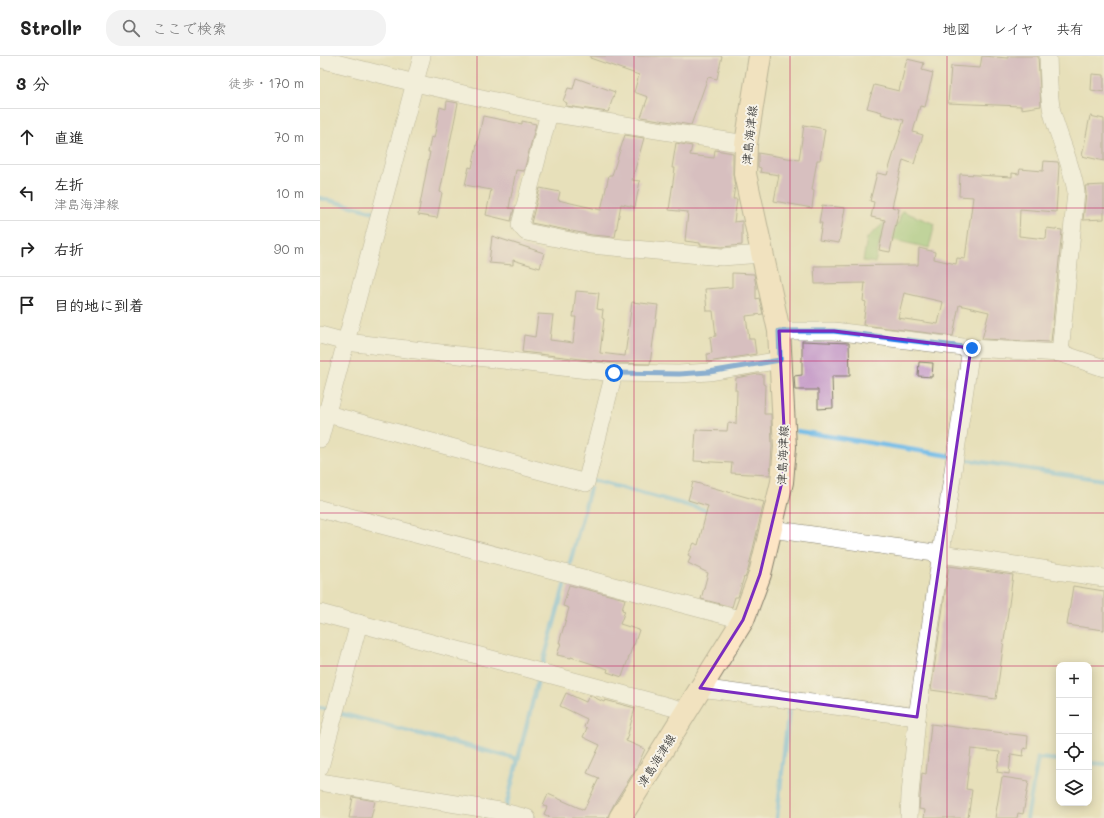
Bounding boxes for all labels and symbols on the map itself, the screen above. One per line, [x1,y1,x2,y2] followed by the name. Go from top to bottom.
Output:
[738,104,760,166] street label: 津島海津線
[963,339,981,357] route end
[605,364,623,382] route start
[773,425,791,485] street label: 津島海津線
[633,730,679,790] street label: 津島海津線

